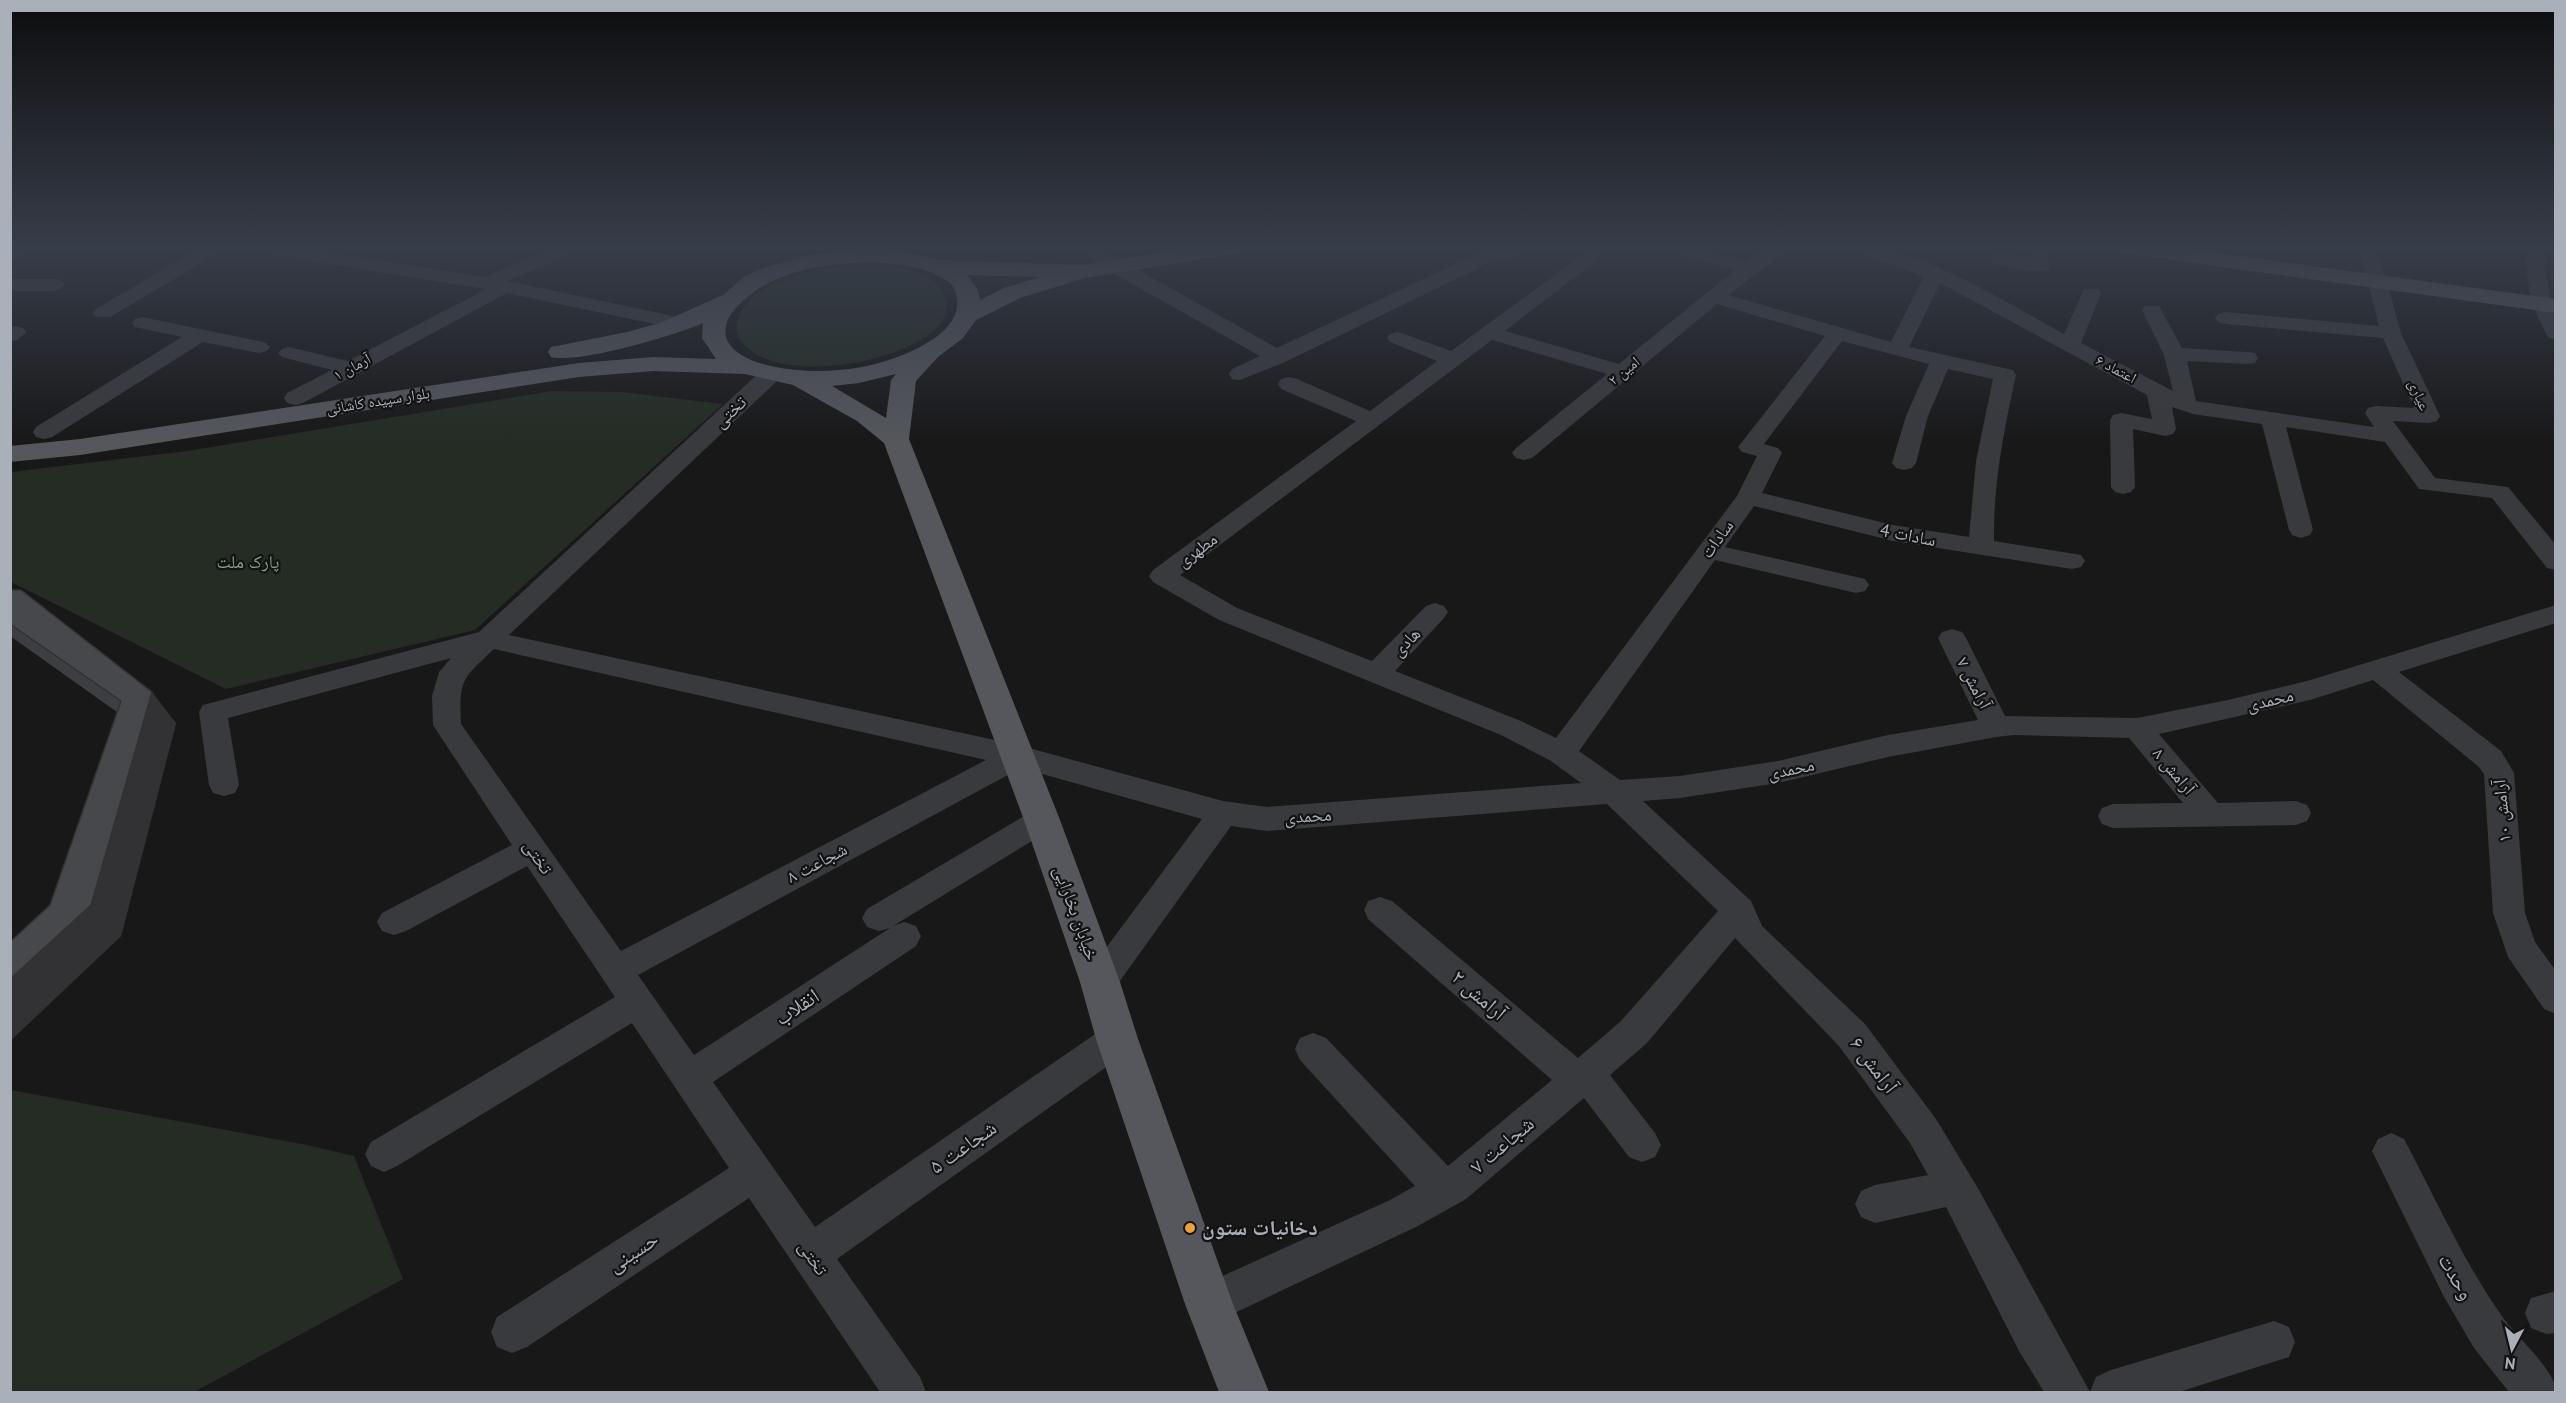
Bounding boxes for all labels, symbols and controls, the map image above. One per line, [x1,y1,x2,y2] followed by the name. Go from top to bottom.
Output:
[330,348,375,385] street label: آرمان ۱
[2093,350,2140,387] street label: اعتماد ۶
[1604,352,1644,390] street label: امین ۲
[2403,376,2435,414] street label: عیاری
[325,383,431,419] street label: بلوار سپیده کاشانی
[708,391,751,433] street label: تختی
[1695,515,1738,562] street label: سادات
[1878,518,1938,551] street label: سادات 4
[1172,527,1222,572] street label: مطهری
[217,550,279,573] park label: پارک ملت
[1386,622,1425,661] street label: هادی
[1952,653,1997,713] street label: آرامش ۷
[2244,683,2296,716] street label: محمدی
[2148,742,2201,799] street label: آرامش ۸
[1765,752,1816,785] street label: محمدی
[2487,778,2516,843] street label: آرامش ۱۰
[1284,802,1332,829] street label: محمدی
[519,835,558,878] street label: تختی
[783,837,851,888] street label: شجاعت ۸
[1049,863,1104,963] street label: خیابان بخارایی
[1446,963,1513,1026] street label: آرامش ۲
[769,982,824,1031] street label: انقلاب
[1844,1031,1905,1099] street label: آرامش ۶
[1464,1110,1539,1179] street label: شجاعت ۷
[924,1114,1002,1179] street label: شجاعت ۵
[1202,1214,1318,1241] place label: دخانیات ستون
[1183,1221,1197,1235] marker: دخانیات ستون
[602,1225,663,1278] street label: حسینی
[794,1236,833,1279] street label: تختی
[2432,1249,2480,1305] street label: وحدت
[2482,1319,2542,1379] north arrow
[2504,1353,2517,1374] text: N

